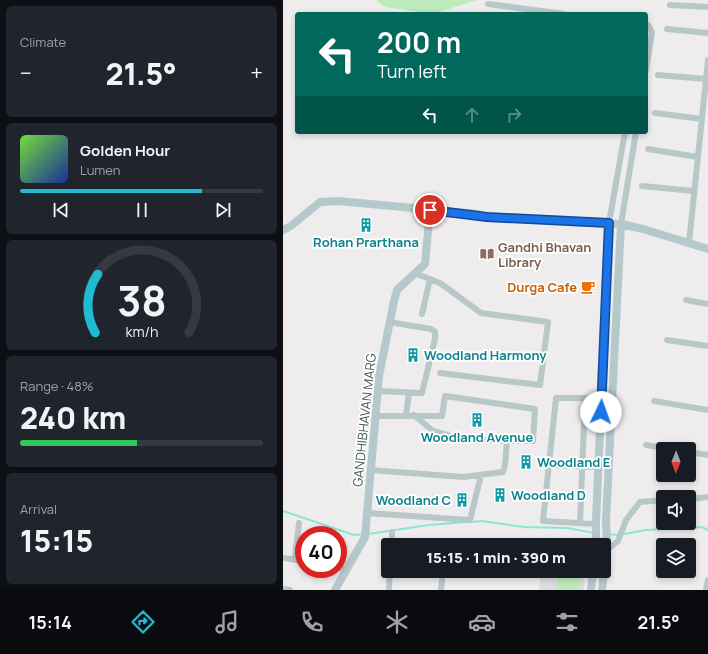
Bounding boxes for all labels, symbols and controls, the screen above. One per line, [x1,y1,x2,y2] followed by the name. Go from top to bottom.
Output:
[377,23,461,61] text: 200 m
[311,28,363,80] icon: left
[20,33,66,51] text: Climate
[105,53,177,94] text: 21.5°
[20,58,32,88] text: −
[250,58,263,88] text: +
[377,59,447,83] text: Turn left
[419,104,441,126] icon: left
[461,104,483,126] icon: ahead
[503,104,525,126] icon: right
[80,140,170,161] text: Golden Hour
[80,161,120,179] text: Lumen
[413,193,447,227] pin
[50,199,72,221] icon: previous
[131,199,153,221] icon: pause
[212,199,234,221] icon: next
[419,199,441,221] icon: arrive
[358,217,374,233] building icon: Rohan Prarthana
[313,233,419,251] place label: Rohan Prarthana
[498,238,591,271] place label: Gandhi Bhavan Library
[479,246,495,262] library icon: Gandhi Bhavan Library
[117,272,166,328] text: 38
[507,278,577,296] place label: Durga Cafe
[580,279,596,295] cafe icon: Durga Cafe
[125,322,158,341] text: km/h
[424,346,547,364] place label: Woodland Harmony
[405,347,421,363] building icon: Woodland Harmony
[348,352,380,488] street label: GANDHIBHAVAN MARG
[20,377,94,395] text: Range · 48%
[580,391,622,433] position arrow
[20,397,126,438] text: 240 km
[469,412,485,428] building icon: Woodland Avenue
[421,428,533,446] place label: Woodland Avenue
[656,442,696,482] north arrow
[656,442,696,578] map controls
[537,453,610,471] place label: Woodland E
[518,454,534,470] building icon: Woodland E
[511,486,586,504] place label: Woodland D
[492,487,508,503] building icon: Woodland D
[656,490,696,530] button: sound
[376,491,451,509] place label: Woodland C
[454,492,470,508] building icon: Woodland C
[20,500,57,518] text: Arrival
[20,520,93,561] text: 15:15
[295,526,347,578] speed limit sign: 40
[656,538,696,578] button: layers
[426,547,566,568] text: 15:15 · 1 min · 390 m
[129,608,157,636] icon: directions
[213,608,241,636] icon: music
[298,608,326,636] icon: phone
[383,608,411,636] icon: climate
[468,608,496,636] icon: car
[553,608,581,636] icon: filters
[28,610,72,634] text: 15:14
[638,610,680,634] text: 21.5°

